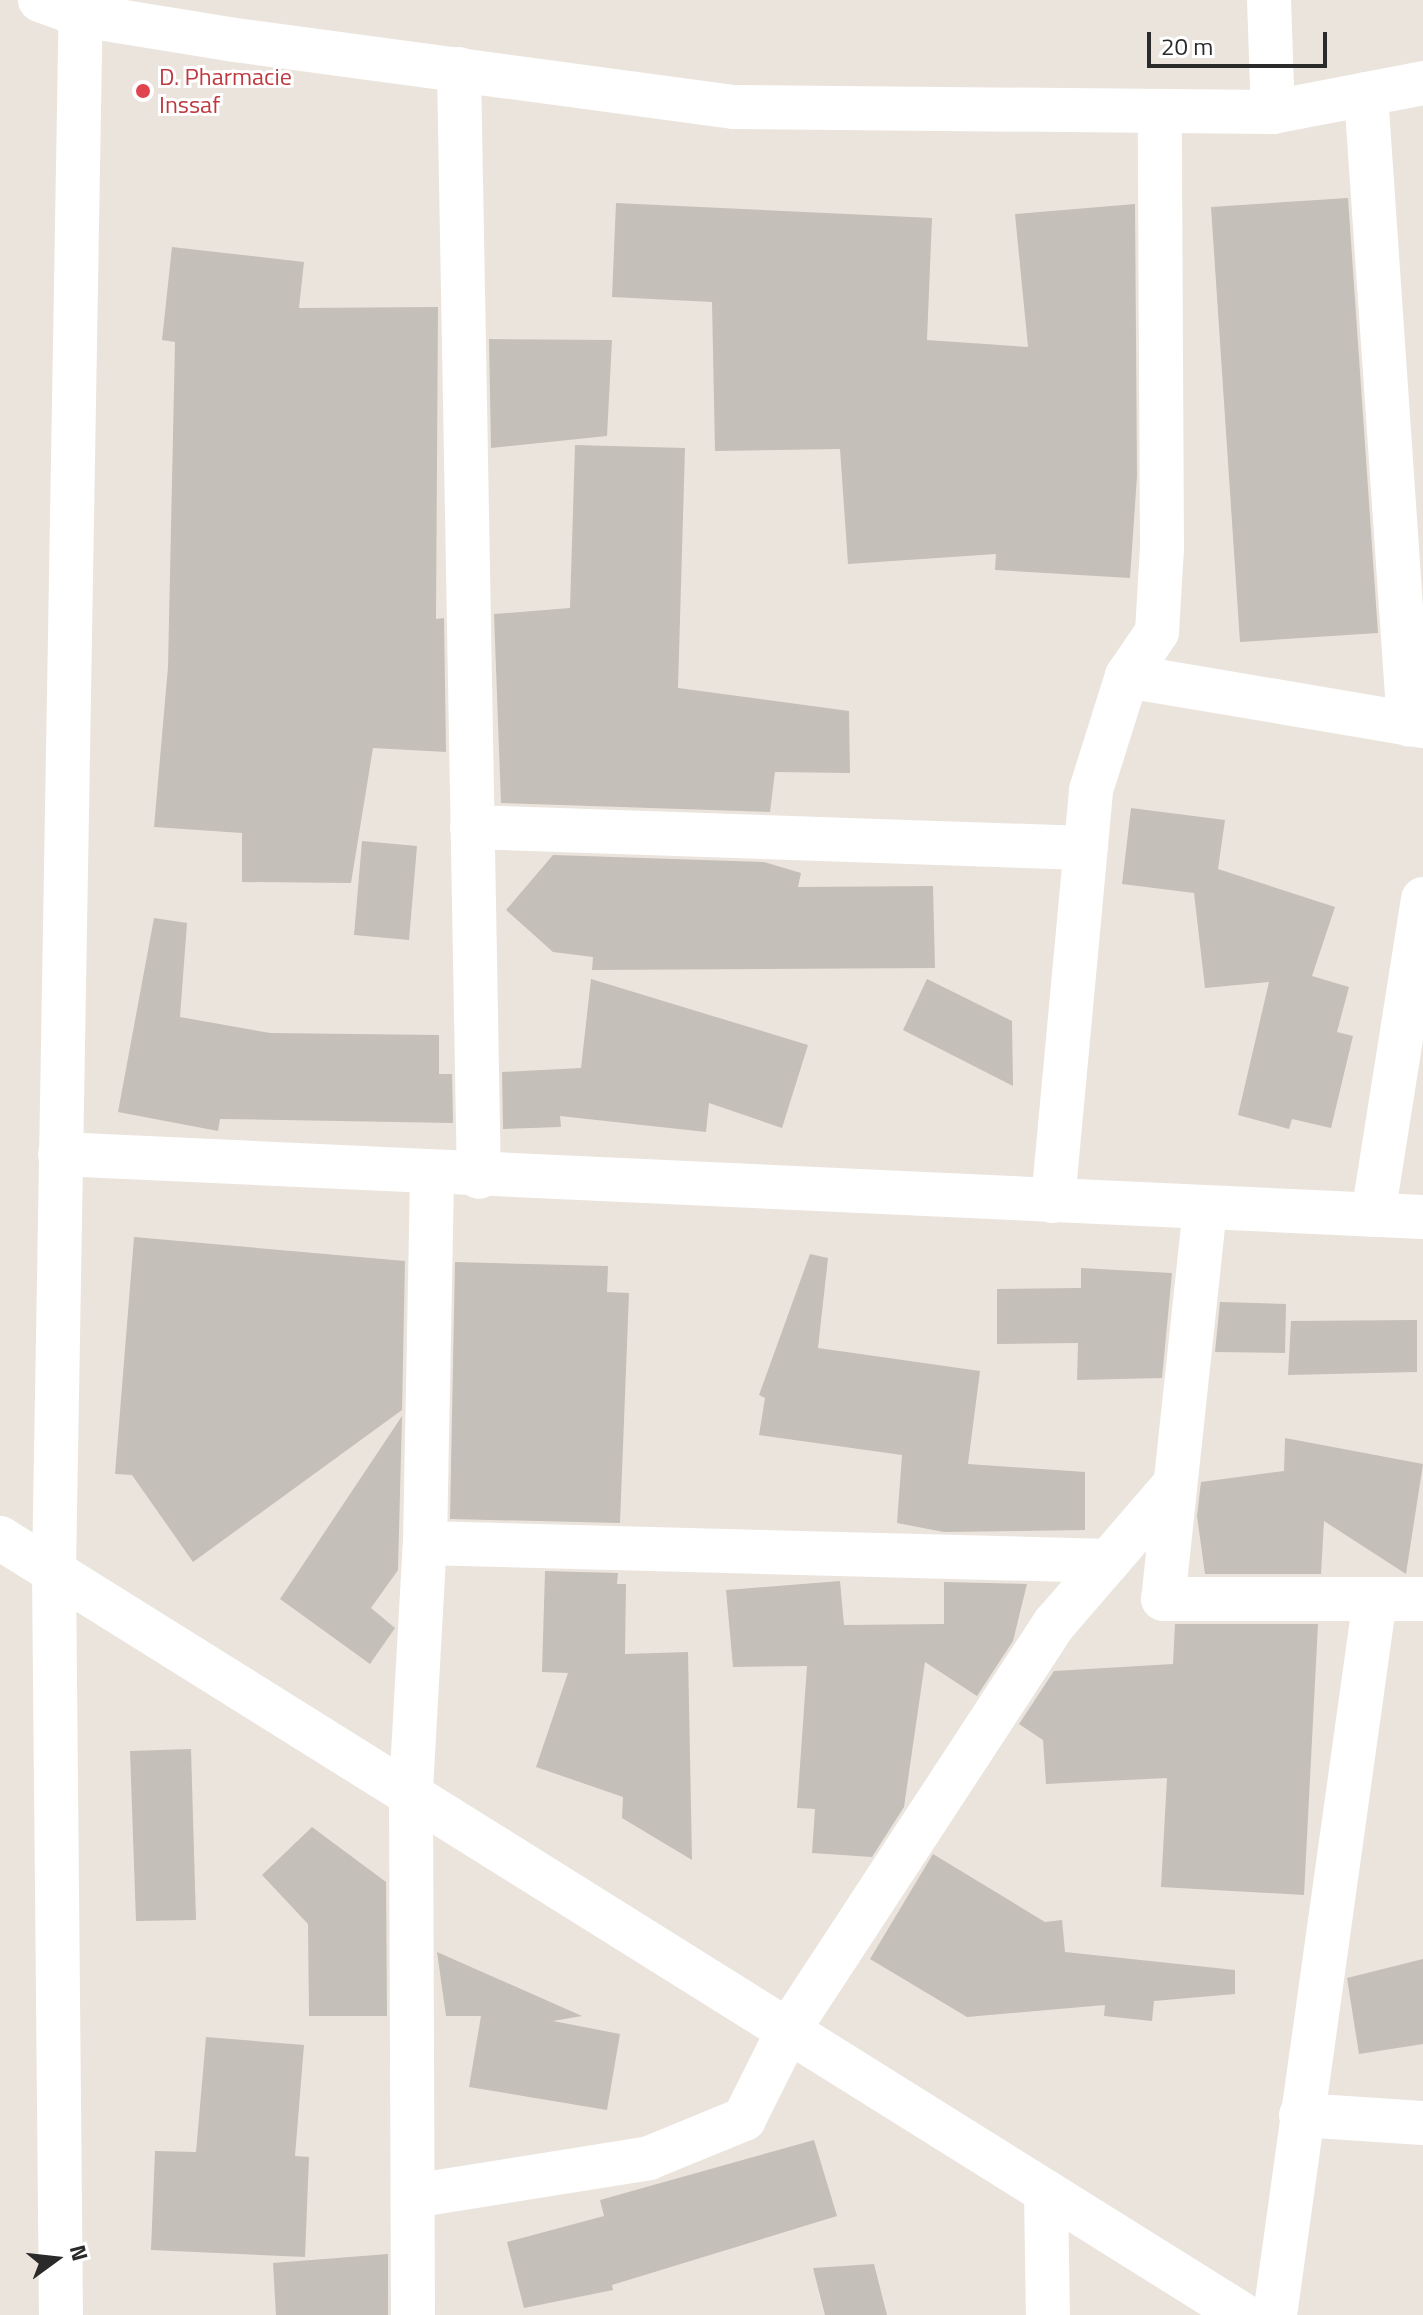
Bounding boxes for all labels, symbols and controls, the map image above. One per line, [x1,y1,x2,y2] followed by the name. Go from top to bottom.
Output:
[1151,16,1331,66] scale bar
[1161,28,1213,64] text: 20 m
[159,63,292,119] place label: D. Pharmacie Inssaf
[134,82,152,100] marker: D. Pharmacie Inssaf
[16,2219,96,2299] north arrow
[61,2241,98,2265] text: N

